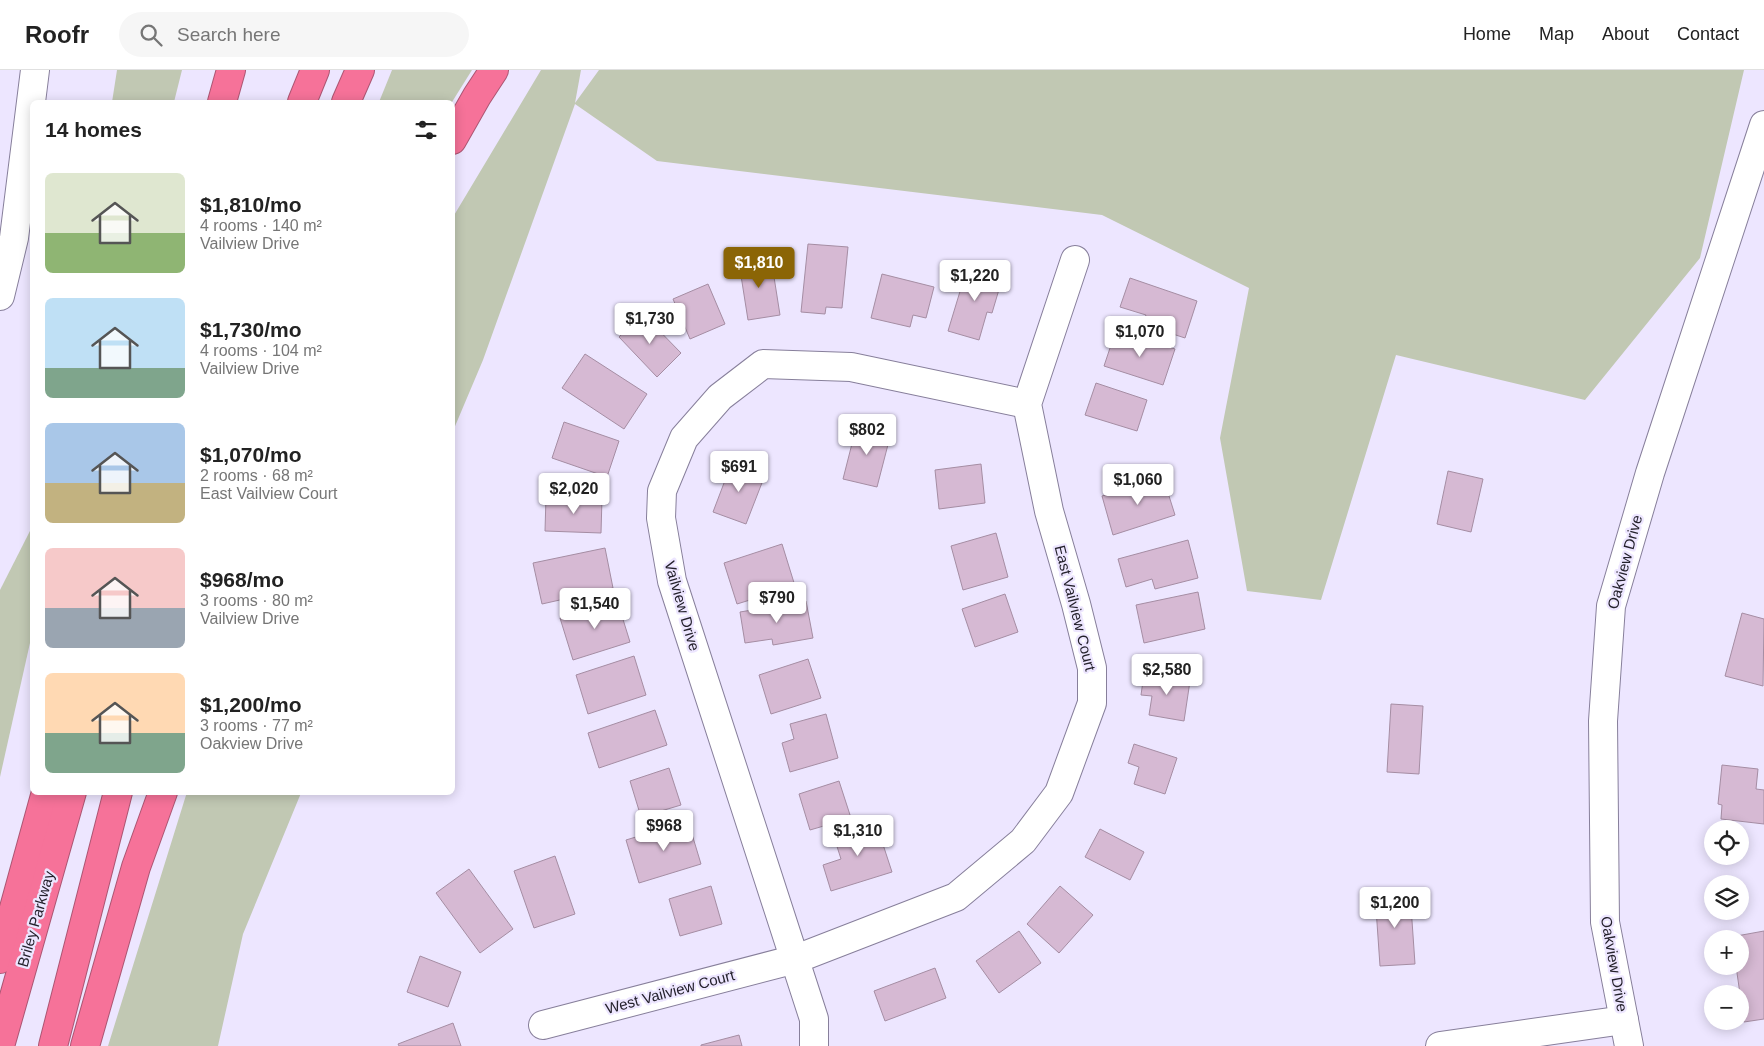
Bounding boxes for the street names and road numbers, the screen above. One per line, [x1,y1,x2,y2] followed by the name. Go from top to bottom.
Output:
[1604,513,1645,611] street label: Oakview Drive
[1052,543,1100,673] street label: East Vailview Court
[661,559,703,653] street label: Vailview Drive
[14,868,57,969] street label: Briley Parkway
[1598,915,1631,1013] street label: Oakview Drive
[604,966,737,1017] street label: West Vailview Court

